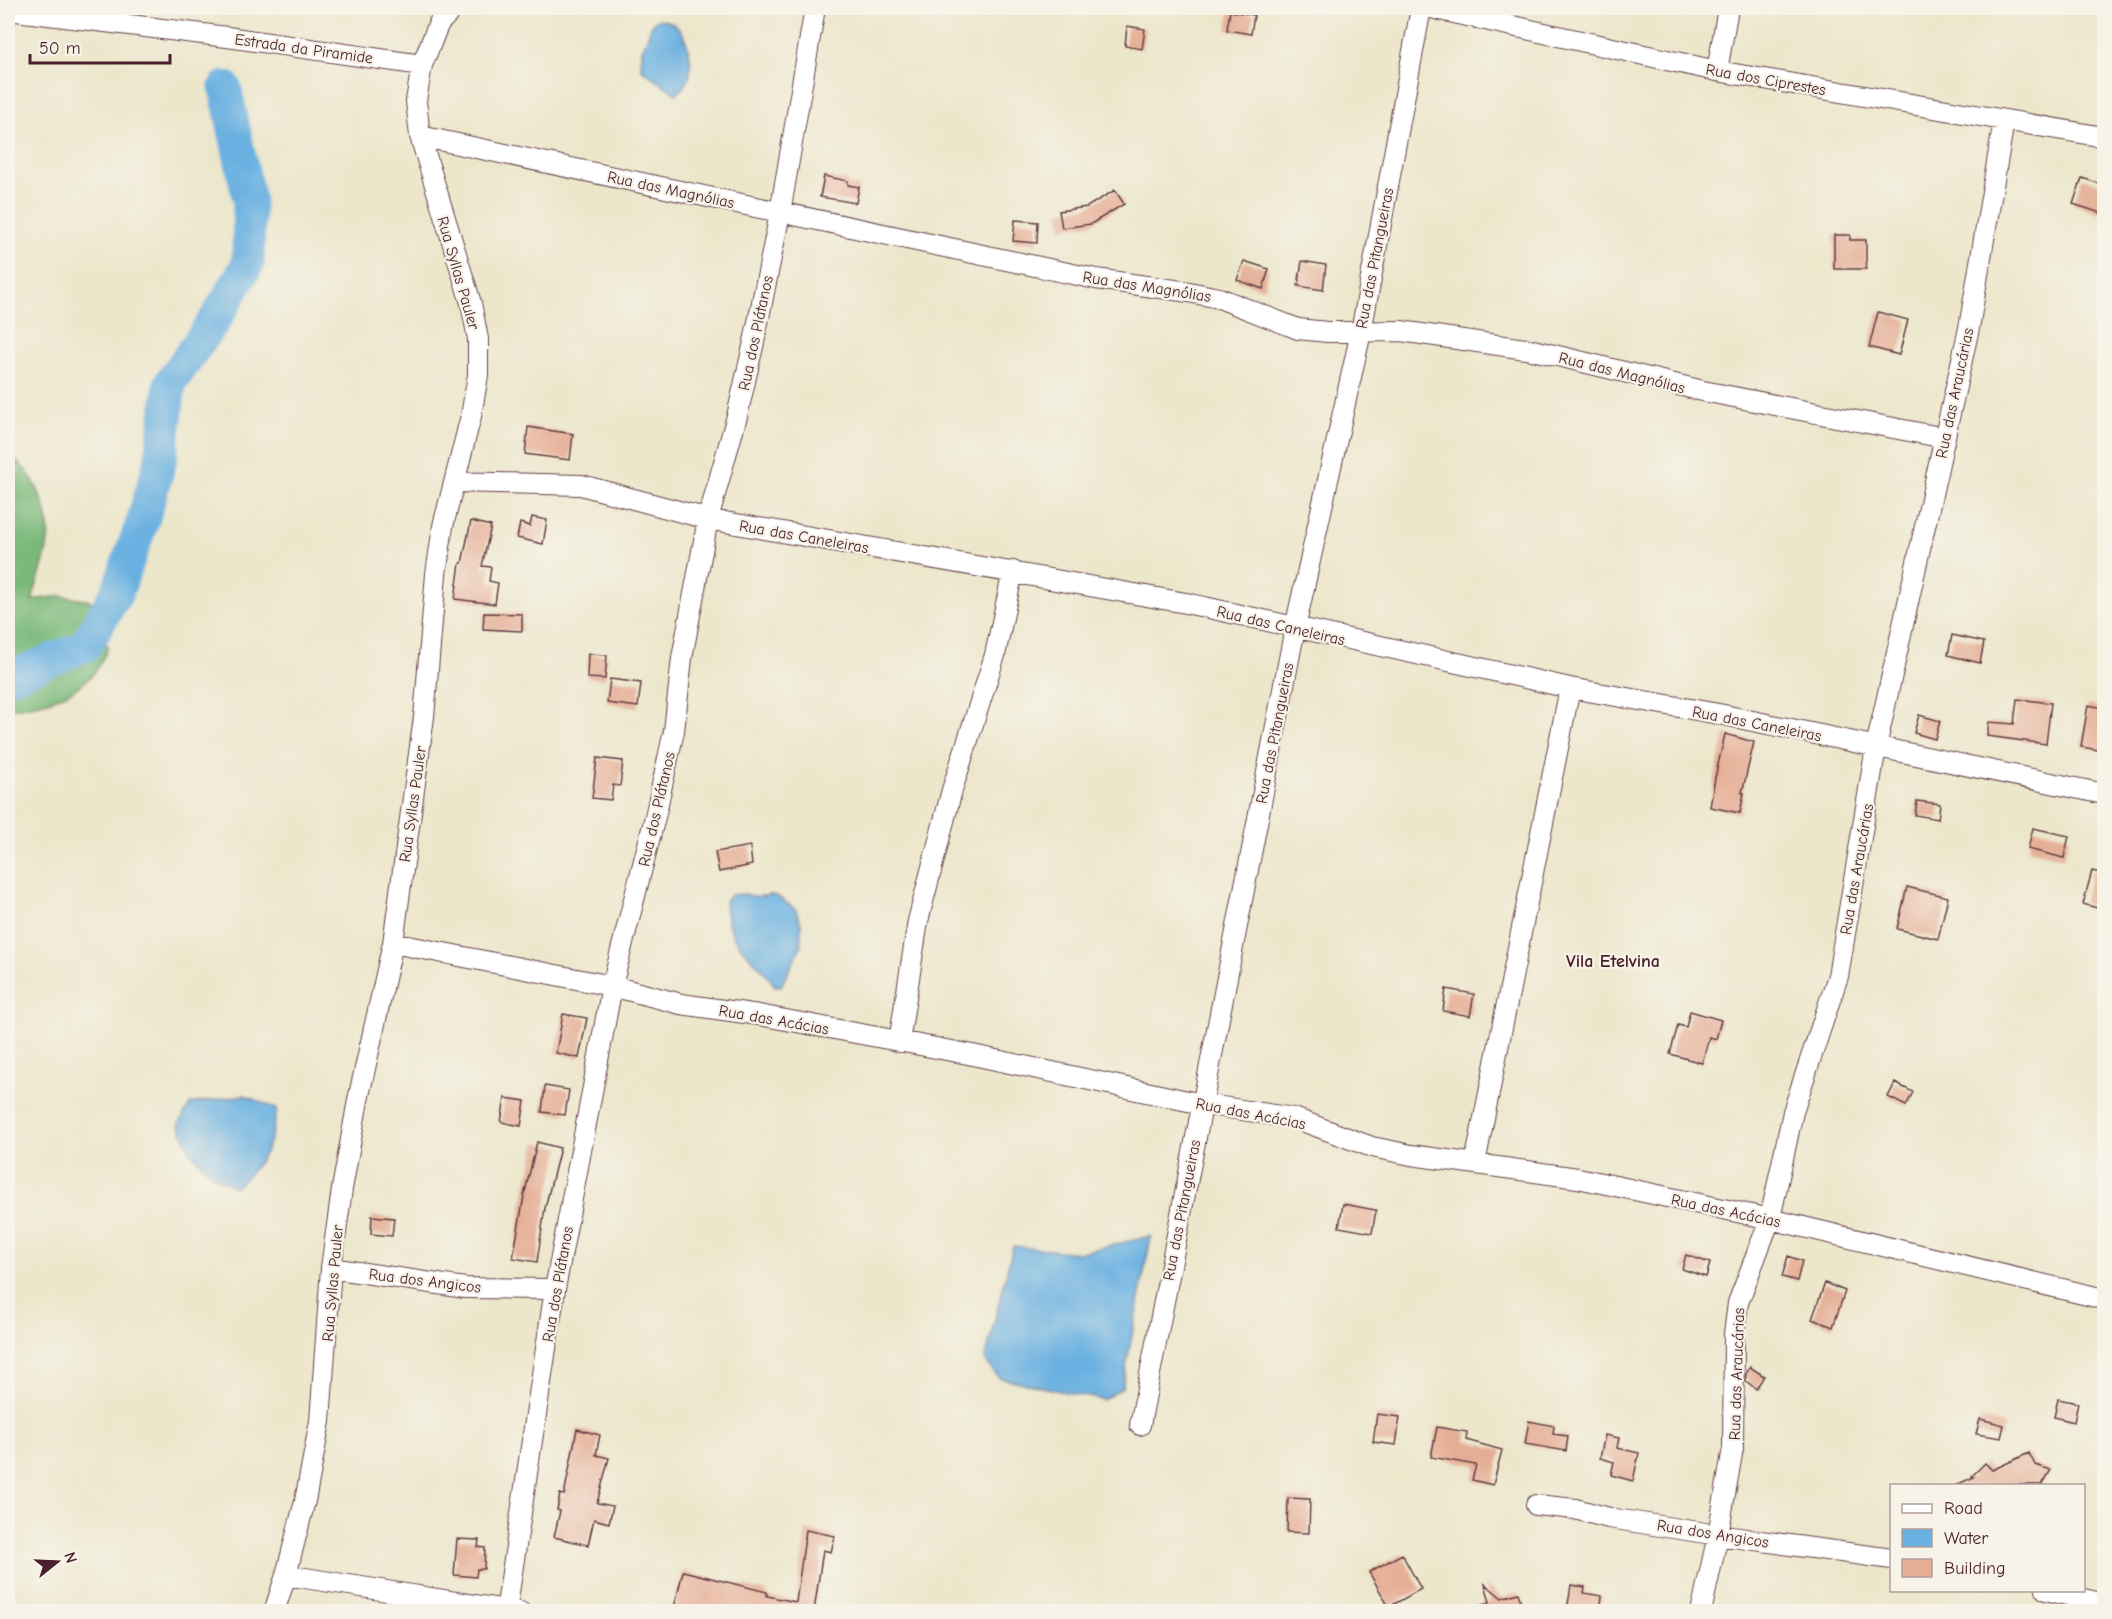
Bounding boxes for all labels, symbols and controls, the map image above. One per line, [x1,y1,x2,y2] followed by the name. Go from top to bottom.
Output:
[30,27,170,65] scale bar
[233,30,374,68] street label: Estrada da Piramide
[39,38,81,59] text: 50 m
[1704,61,1828,99] street label: Rua dos Ciprestes
[606,168,736,212] street label: Rua das Magnólias
[1352,186,1398,330] street label: Rua das Pitangueiras
[433,214,483,333] street label: Rua Syllas Pauler
[1081,268,1213,306] street label: Rua das Magnólias
[735,274,777,392] street label: Rua dos Plátanos
[1932,326,1978,460] street label: Rua das Araucárias
[1557,349,1687,397] street label: Rua das Magnólias
[738,517,870,557] street label: Rua das Caneleiras
[1215,602,1347,650] street label: Rua das Caneleiras
[1252,661,1298,805] street label: Rua das Pitangueiras
[1691,703,1823,745] street label: Rua das Caneleiras
[396,744,430,863] street label: Rua Syllas Pauler
[635,750,679,868] street label: Rua dos Plátanos
[1837,802,1877,936] street label: Rua das Araucárias
[1566,951,1660,972] district label: Vila Etelvina
[717,1001,831,1039] street label: Rua das Acácias
[1194,1095,1308,1134] street label: Rua das Acácias
[1159,1138,1205,1282] street label: Rua das Pitangueiras
[1669,1191,1783,1231] street label: Rua das Acácias
[319,1223,347,1342] street label: Rua Syllas Pauler
[539,1225,577,1343] street label: Rua dos Plátanos
[368,1265,482,1297] street label: Rua dos Angicos
[1726,1307,1748,1441] street label: Rua das Araucárias
[1890,1484,2085,1592] legend
[1944,1498,1983,1519] text: Road
[1656,1516,1770,1552] street label: Rua dos Angicos
[1944,1528,1989,1549] text: Water
[27,1532,87,1592] north arrow
[60,1550,80,1565] text: N
[1944,1558,2006,1579] text: Building

